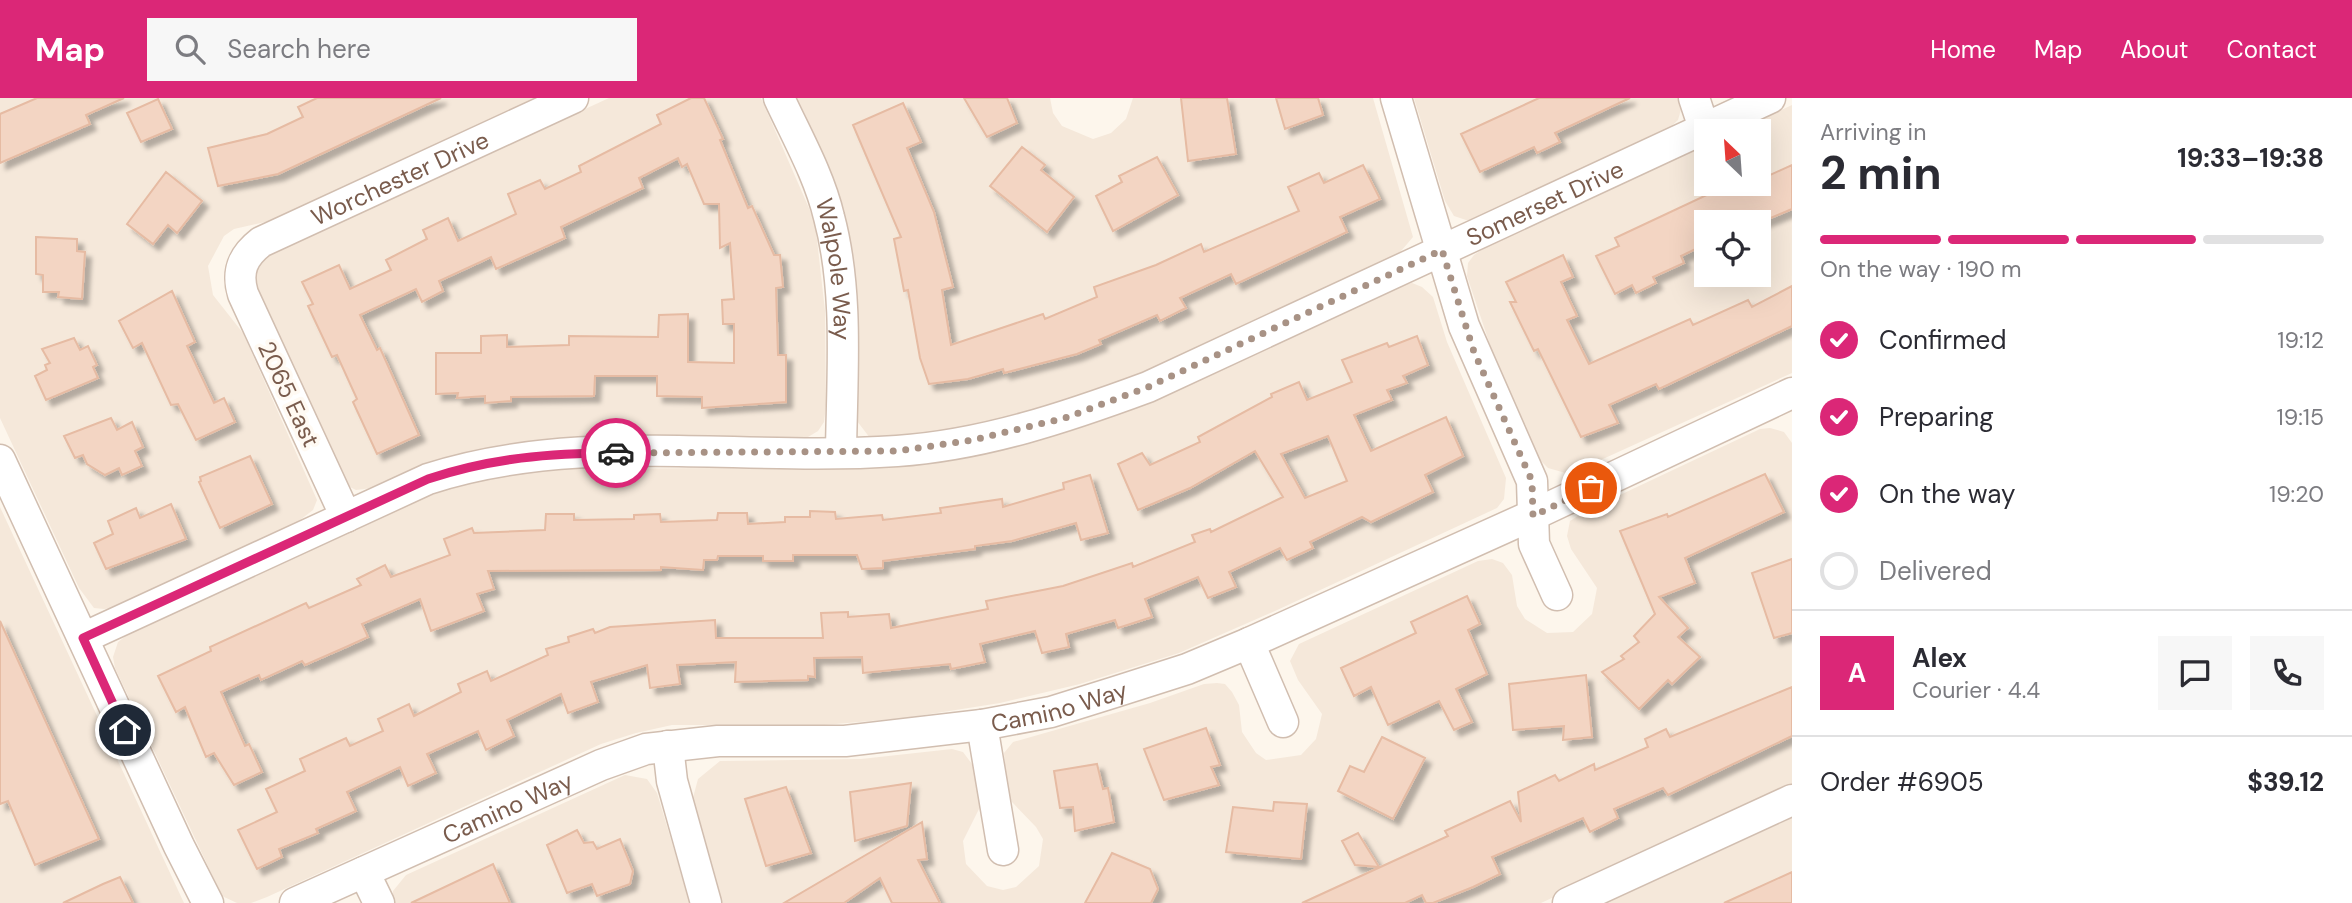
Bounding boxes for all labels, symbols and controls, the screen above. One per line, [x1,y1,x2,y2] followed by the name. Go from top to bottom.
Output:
[147,18,637,81] search box
[35,28,105,71] text: Map
[171,30,209,68] icon: search
[227,32,371,66] text: Search here
[1930,34,1996,65] text: Home
[2034,34,2082,65] text: Map
[2120,34,2189,65] text: About
[2227,34,2317,65] text: Contact
[1820,117,1926,147] text: Arriving in
[1694,119,1771,196] north arrow
[1694,119,1771,287] map controls
[306,124,494,232] street label: Worchester Drive
[2177,141,2324,175] text: 19:33–19:38
[1820,143,1942,203] text: 2 min
[1461,153,1628,253] street label: Somerset Drive
[809,195,858,340] street label: Walpole Way
[1694,210,1771,287] button: locate
[1820,254,2021,284] text: On the way · 190 m
[1820,321,1858,359] icon: check
[1879,323,2006,357] text: Confirmed
[2277,325,2324,355] text: 19:12
[251,336,327,452] street label: 2065 East
[1820,398,1858,436] icon: check
[1879,400,1994,434] text: Preparing
[2277,402,2324,432] text: 19:15
[581,418,651,488] courier
[597,434,635,472] icon: car
[1561,458,1621,518] pin
[1572,469,1610,507] icon: bag
[1820,475,1858,513] icon: check
[1879,477,2015,511] text: On the way
[2269,479,2324,509] text: 19:20
[1879,554,1992,588] text: Delivered
[2158,636,2232,710] button: chat
[2250,636,2324,710] button: phone
[1912,641,1967,675] text: Alex
[1848,656,1866,690] text: A
[988,674,1131,739] street label: Camino Way
[1912,675,2040,705] text: Courier · 4.4
[95,700,155,760] pin
[106,711,144,749] icon: home
[437,764,578,850] street label: Camino Way
[1820,765,1984,799] text: Order #6905
[2247,765,2324,799] text: $39.12

